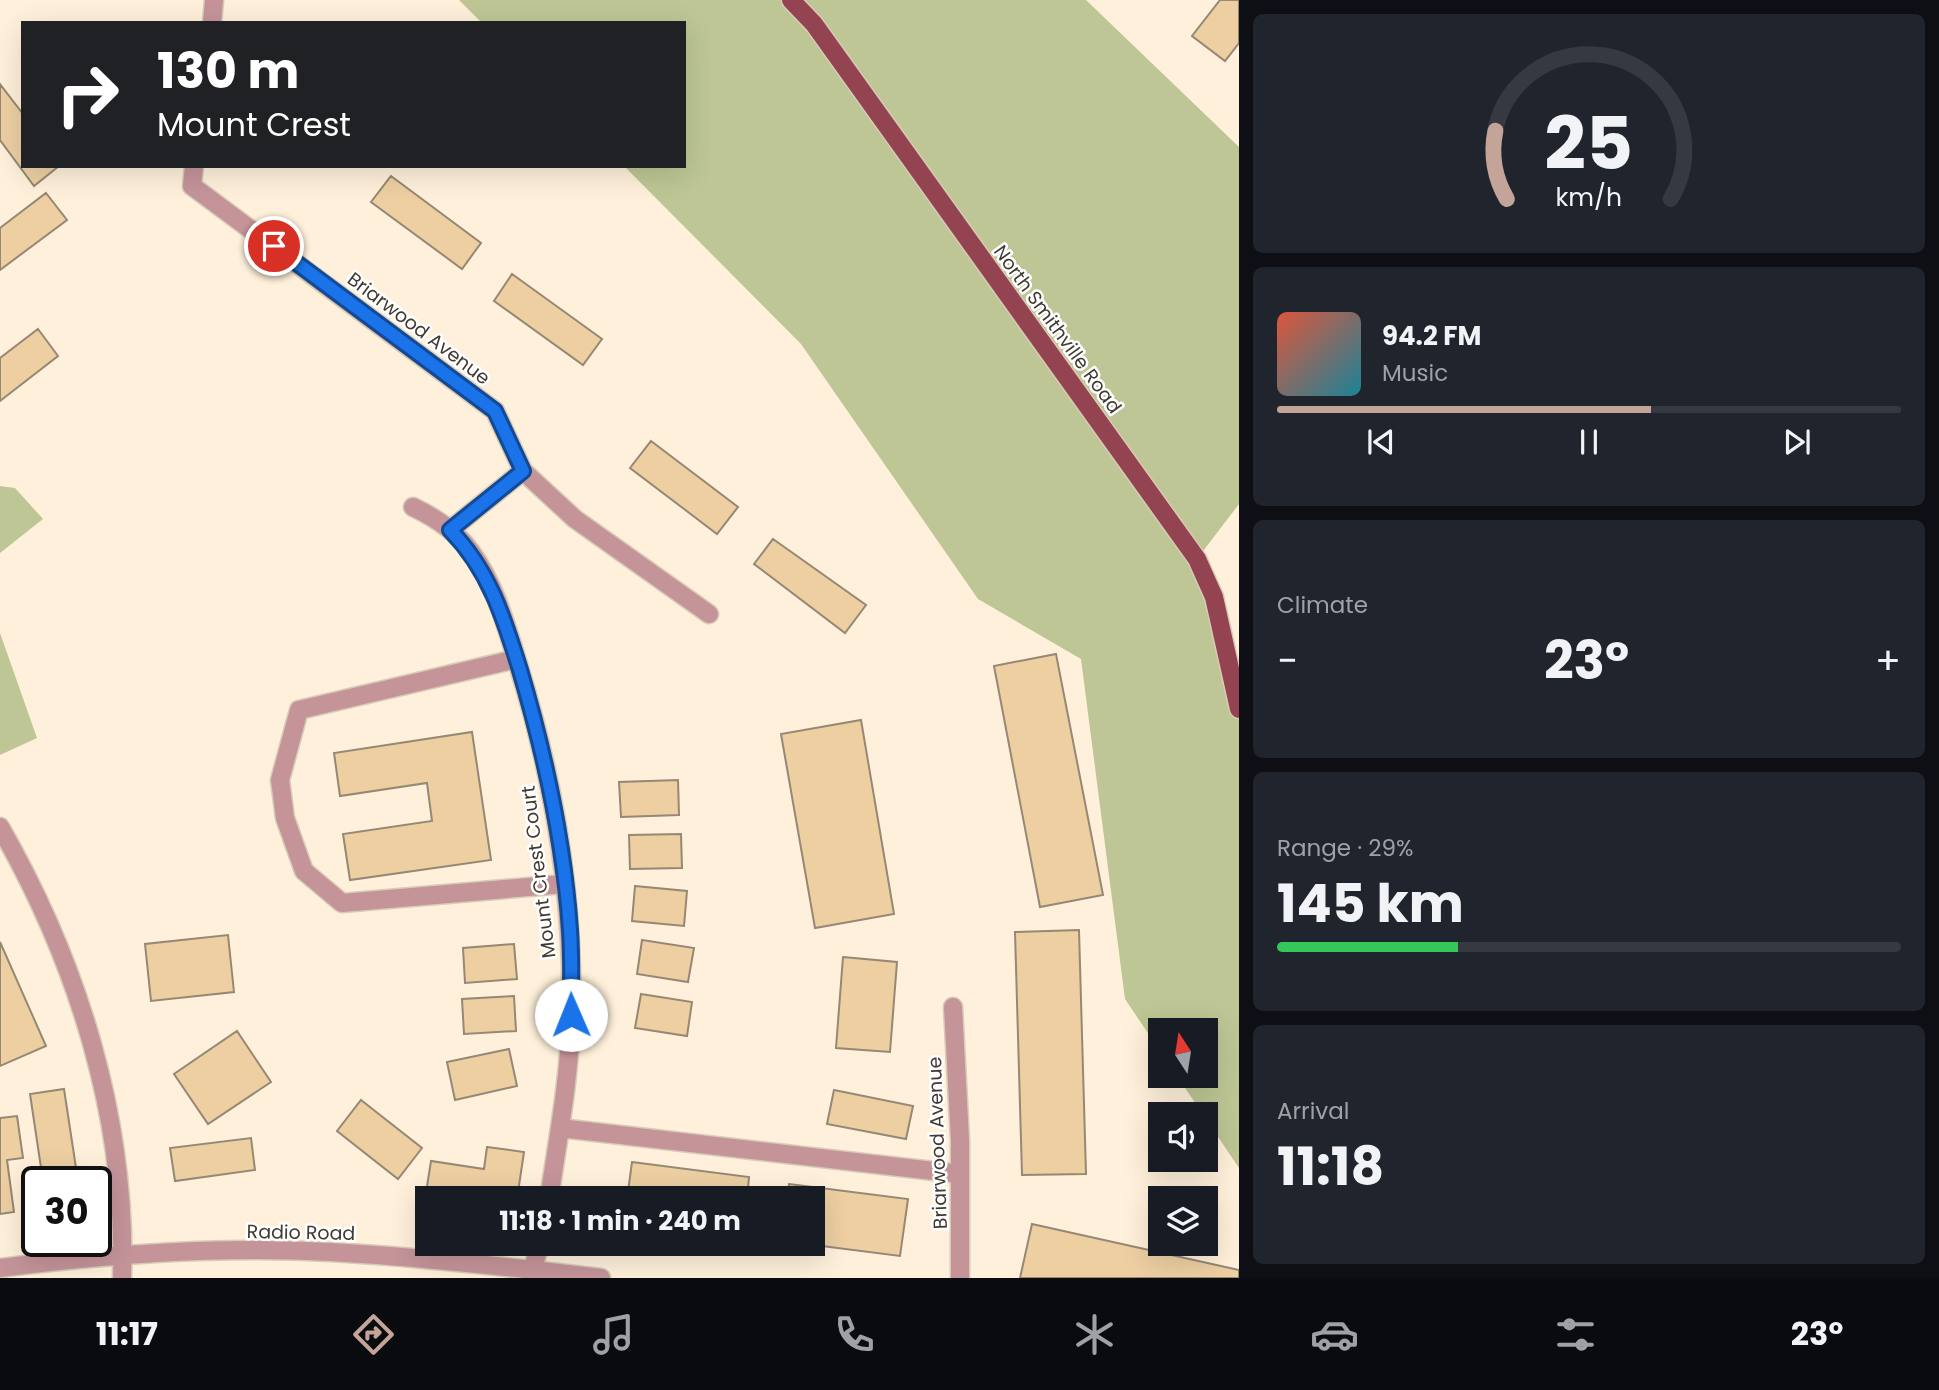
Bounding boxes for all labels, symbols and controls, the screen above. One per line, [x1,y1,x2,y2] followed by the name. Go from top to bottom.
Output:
[157,37,299,105] text: 130 m
[42,49,133,140] icon: right
[1545,94,1633,195] text: 25
[157,102,351,147] text: Mount Crest
[1556,180,1622,215] text: km/h
[244,216,304,276] pin
[255,227,293,265] icon: arrive
[987,240,1128,419] street label: North Smithville Road
[342,266,496,391] street label: Briarwood Avenue
[1382,318,1481,354] text: 94.2 FM
[1382,357,1448,389] text: Music
[1362,423,1400,461] icon: previous
[1570,423,1608,461] icon: pause
[1778,423,1816,461] icon: next
[1277,589,1368,621] text: Climate
[1544,624,1629,697] text: 23°
[1277,634,1298,687] text: −
[1875,634,1901,687] text: +
[515,784,562,960] street label: Mount Crest Court
[1277,832,1413,864] text: Range · 29%
[1277,867,1464,940] text: 145 km
[534,978,608,1052] position arrow
[1148,1018,1218,1088] north arrow
[1148,1018,1218,1256] map controls
[921,1056,954,1230] street label: Briarwood Avenue
[1277,1095,1349,1127] text: Arrival
[1148,1102,1218,1172] button: sound
[1277,1130,1384,1203] text: 11:18
[21,1166,112,1257] speed limit sign: 30
[1148,1186,1218,1256] button: layers
[499,1203,741,1239] text: 11:18 · 1 min · 240 m
[246,1218,355,1247] street label: Radio Road
[349,1310,398,1359] icon: directions
[589,1310,638,1359] icon: music
[830,1310,879,1359] icon: phone
[1070,1310,1119,1359] icon: climate
[1310,1310,1359,1359] icon: car
[1551,1310,1600,1359] icon: filters
[96,1311,158,1356] text: 11:17
[1791,1311,1843,1356] text: 23°

